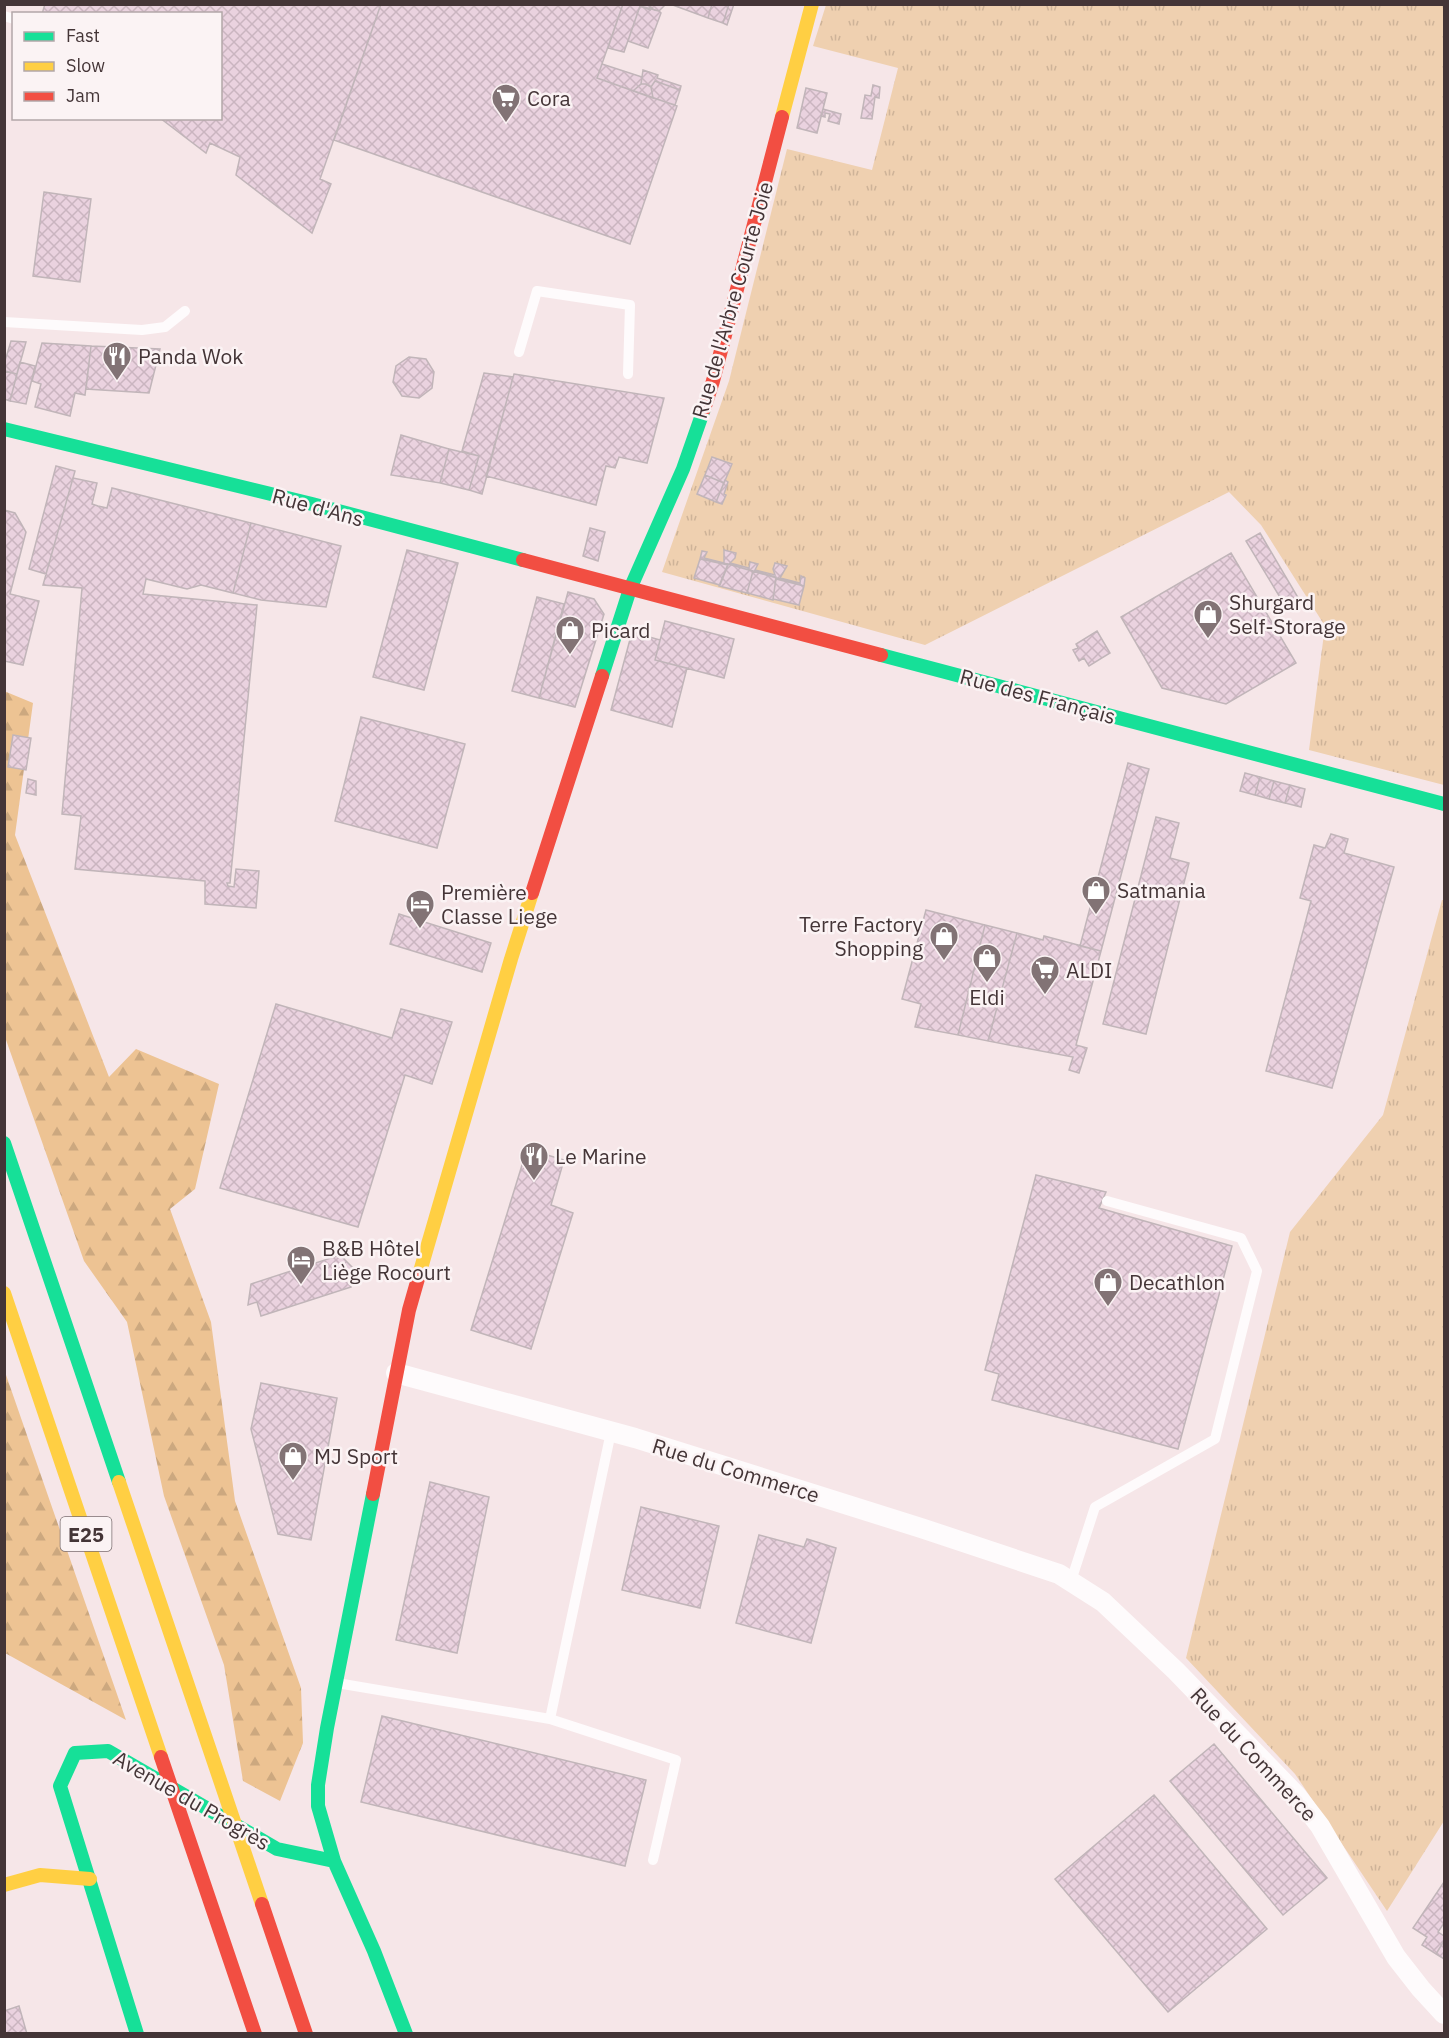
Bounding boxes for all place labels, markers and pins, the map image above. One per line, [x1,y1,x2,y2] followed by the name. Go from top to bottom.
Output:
[490,82,522,124] supermarket icon: Cora
[527,84,571,112] place label: Cora
[101,340,133,382] restaurant icon: Panda Wok
[138,342,243,370] place label: Panda Wok
[1229,588,1346,640] place label: Shurgard Self-Storage
[1192,598,1224,640] shop icon: Shurgard Self-Storage
[554,614,586,656] shop icon: Picard
[591,616,651,644] place label: Picard
[1080,874,1112,916] shop icon: Satmania
[1117,876,1206,904] place label: Satmania
[441,878,558,930] place label: Première Classe Liege
[404,888,436,930] hotel icon: Première Classe Liege
[799,910,924,962] place label: Terre Factory Shopping
[928,920,960,962] shop icon: Terre Factory Shopping
[971,942,1003,984] shop icon: Eldi
[1029,954,1061,996] supermarket icon: ALDI
[1066,956,1112,984] place label: ALDI
[969,983,1005,1011] place label: Eldi
[518,1140,550,1182] restaurant icon: Le Marine
[555,1142,646,1170] place label: Le Marine
[322,1234,451,1286] place label: B&B Hôtel Liège Rocourt
[285,1244,317,1286] hotel icon: B&B Hôtel Liège Rocourt
[1092,1266,1124,1308] shop icon: Decathlon
[1129,1268,1225,1296] place label: Decathlon
[277,1440,309,1482] shop icon: MJ Sport
[314,1442,398,1470] place label: MJ Sport

